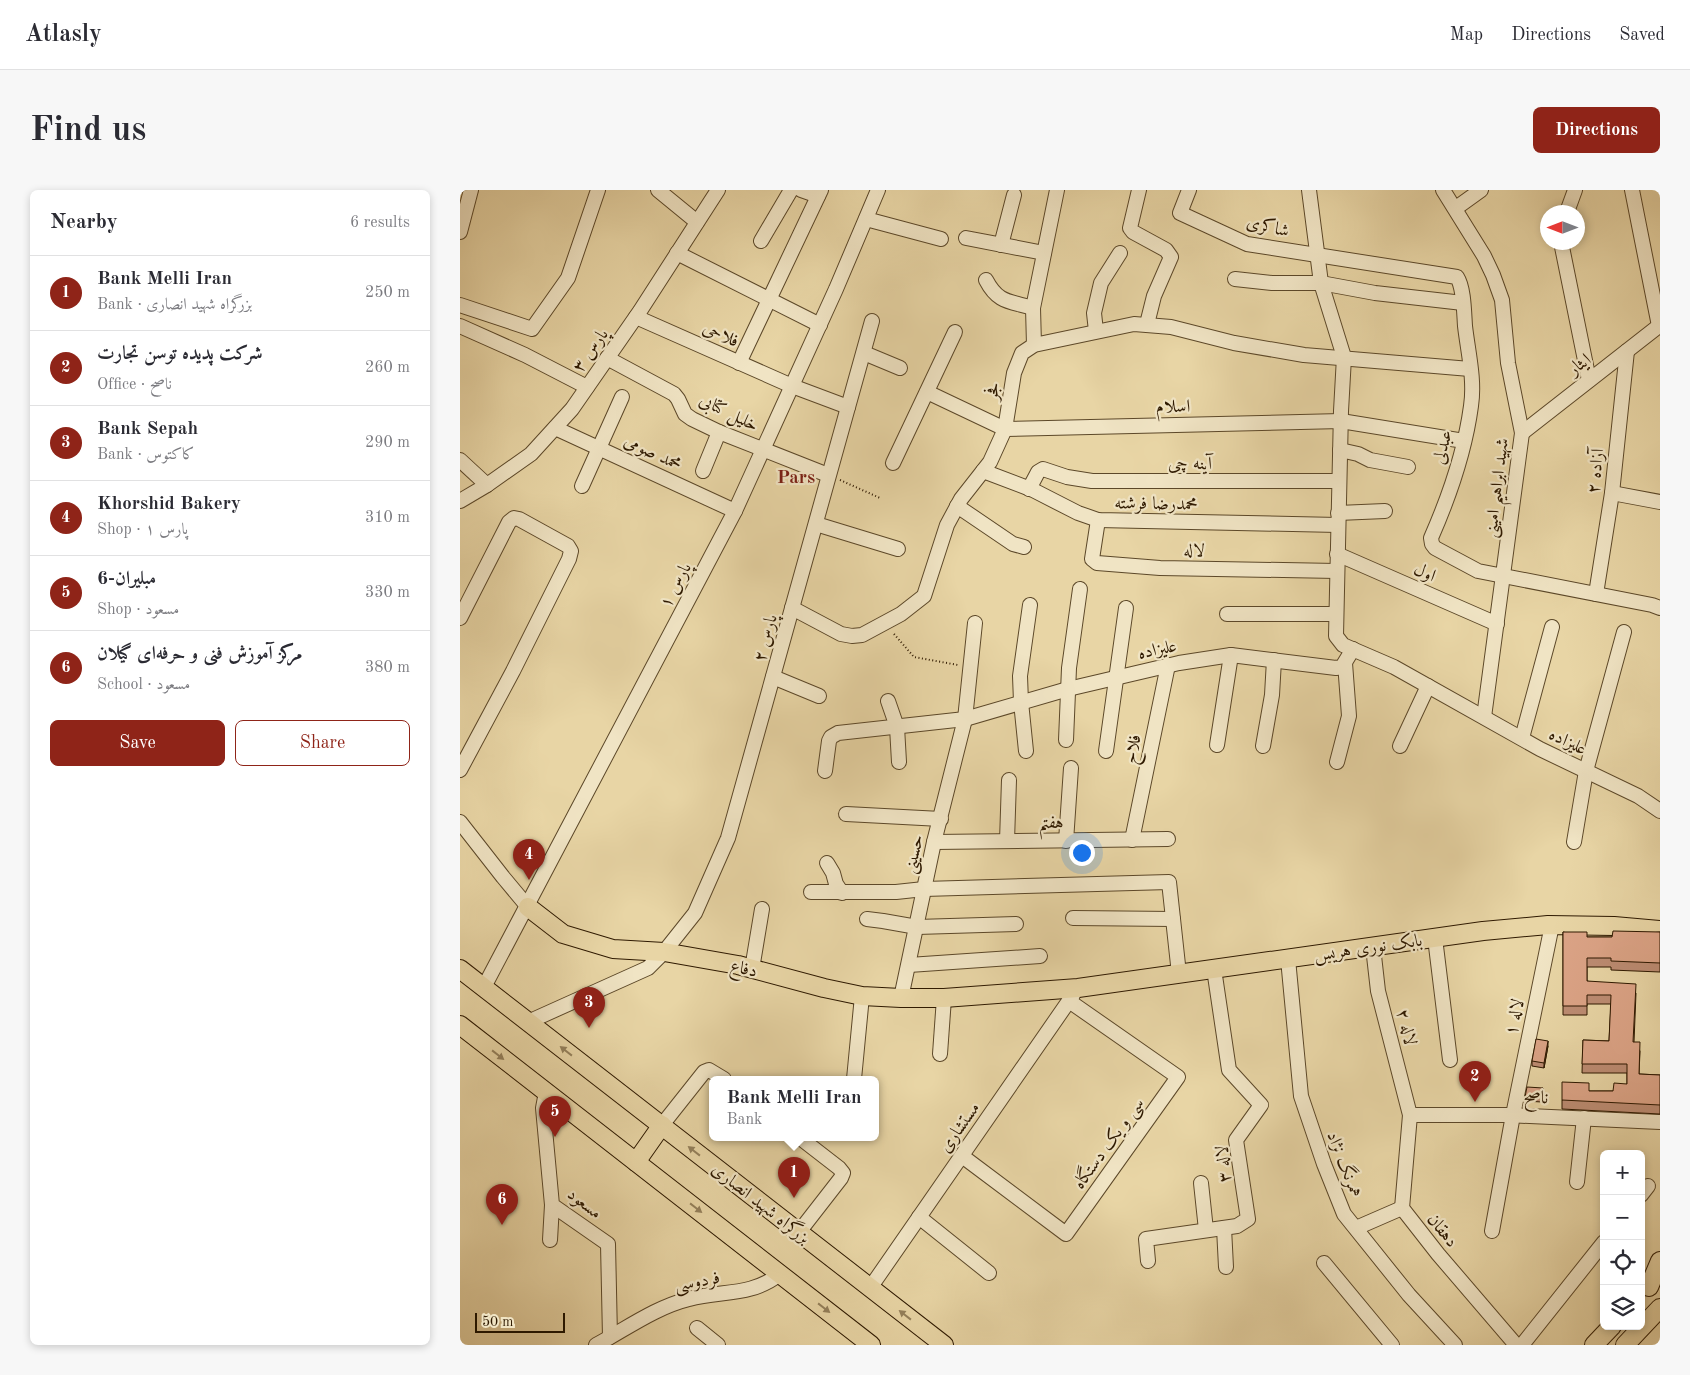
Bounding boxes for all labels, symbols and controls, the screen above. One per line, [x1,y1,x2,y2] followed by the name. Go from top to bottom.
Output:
[25,23,102,47] text: Atlasly
[1450,26,1483,44] text: Map
[1511,26,1591,44] text: Directions
[1619,26,1665,44] text: Saved
[1533,107,1660,153] button: Directions
[30,113,146,148] text: Find us
[1540,205,1585,250] north arrow
[1244,211,1291,242] street label: شاکری
[50,212,118,233] text: Nearby
[350,215,410,231] text: 6 results
[97,270,232,289] text: Bank Melli Iran
[61,285,71,301] text: 1
[365,285,410,301] text: 250 m
[97,297,252,313] text: Bank · بزرگراه شهید انصاری
[700,319,741,351] street label: فلاحی
[570,324,615,377] street label: پارس ۳
[97,345,263,364] text: شرکت پدیده توسن تجارت
[1563,350,1596,382] street label: ایثار
[61,360,71,376] text: 2
[365,360,410,376] text: 260 m
[97,377,172,393] text: Office · ناصح
[981,381,1005,404] street label: فجر
[695,391,761,438] street label: خلیل کتابی
[1156,398,1191,422] street label: اسلام
[97,420,198,439] text: Bank Sepah
[1430,428,1457,466] street label: عبدلی
[621,432,684,475] street label: محمد صومی
[61,435,71,451] text: 3
[365,435,410,451] text: 290 m
[1482,437,1520,540] street label: شهید ابراهیم امینی
[1583,445,1609,495] street label: آزاده ۲
[97,447,195,463] text: Bank · کاکتوس
[1168,453,1214,475] street label: آینه چی
[777,469,815,488] district label: Pars
[1114,494,1198,516] street label: محمدرضا فرشته
[97,495,241,514] text: Khorshid Bakery
[61,510,71,526] text: 4
[365,510,410,526] text: 310 m
[97,522,188,538] text: Shop · پارس ۱
[1183,542,1205,560] street label: لاله
[657,559,699,612] street label: پارس ۱
[1410,560,1438,587] street label: اول
[97,570,156,589] text: مبلیران-6
[61,585,71,601] text: 5
[365,585,410,601] text: 330 m
[97,602,179,618] text: Shop · مسعود
[751,611,784,665] street label: پارس ۲
[1136,637,1178,664] street label: علیزاده
[97,645,302,664] text: مرکز آموزش فنی و حرفه‌ای گیلان
[61,660,71,676] text: 6
[365,660,410,676] text: 380 m
[97,677,190,693] text: School · مسعود
[50,720,225,766] button: Save
[235,720,410,766] button: Share
[1546,725,1589,759] street label: علیزاده
[1121,733,1151,767] street label: فلاح
[1038,814,1064,840] street label: هفتم
[901,833,930,876] street label: حسینی
[513,839,545,880] pin: 4
[1069,840,1095,866] your location
[1313,931,1424,966] street label: بابک نوری هریس
[727,957,759,986] street label: دفاع
[573,987,605,1028] pin: 3
[1502,997,1528,1037] street label: لاله ۱
[1393,1007,1419,1047] street label: لاله ۲
[559,1046,573,1056] one-way arrow
[492,1049,505,1060] one-way arrow
[1459,1061,1491,1102] pin: 2
[709,1076,879,1141] popup
[726,1089,862,1108] text: Bank Melli Iran
[1523,1089,1549,1113] street label: ناصح
[1067,1092,1150,1194] street label: سی و یک دستگاه
[539,1096,571,1137] pin: 5
[936,1099,984,1157] street label: مستشاری
[726,1112,762,1128] text: Bank
[1321,1128,1369,1200] street label: همرنگ نژاد
[688,1145,701,1156] one-way arrow
[1213,1145,1235,1183] street label: لاله ۳
[1600,1150,1645,1330] map controls
[1600,1150,1645,1195] button: +
[707,1157,815,1249] street label: بزرگراه شهید انصاری
[778,1157,810,1198] pin: 1
[486,1184,518,1225] pin: 6
[563,1185,605,1223] street label: مسعود
[1600,1195,1645,1240] button: −
[689,1203,702,1214] one-way arrow
[1423,1210,1461,1251] street label: دهقان
[1600,1240,1645,1285] button: locate
[673,1269,722,1298] street label: فردوسی
[1600,1285,1645,1330] button: layers
[817,1303,830,1314] one-way arrow
[475,1310,565,1333] scale bar
[898,1310,912,1320] one-way arrow
[482,1315,513,1329] text: 50 m

